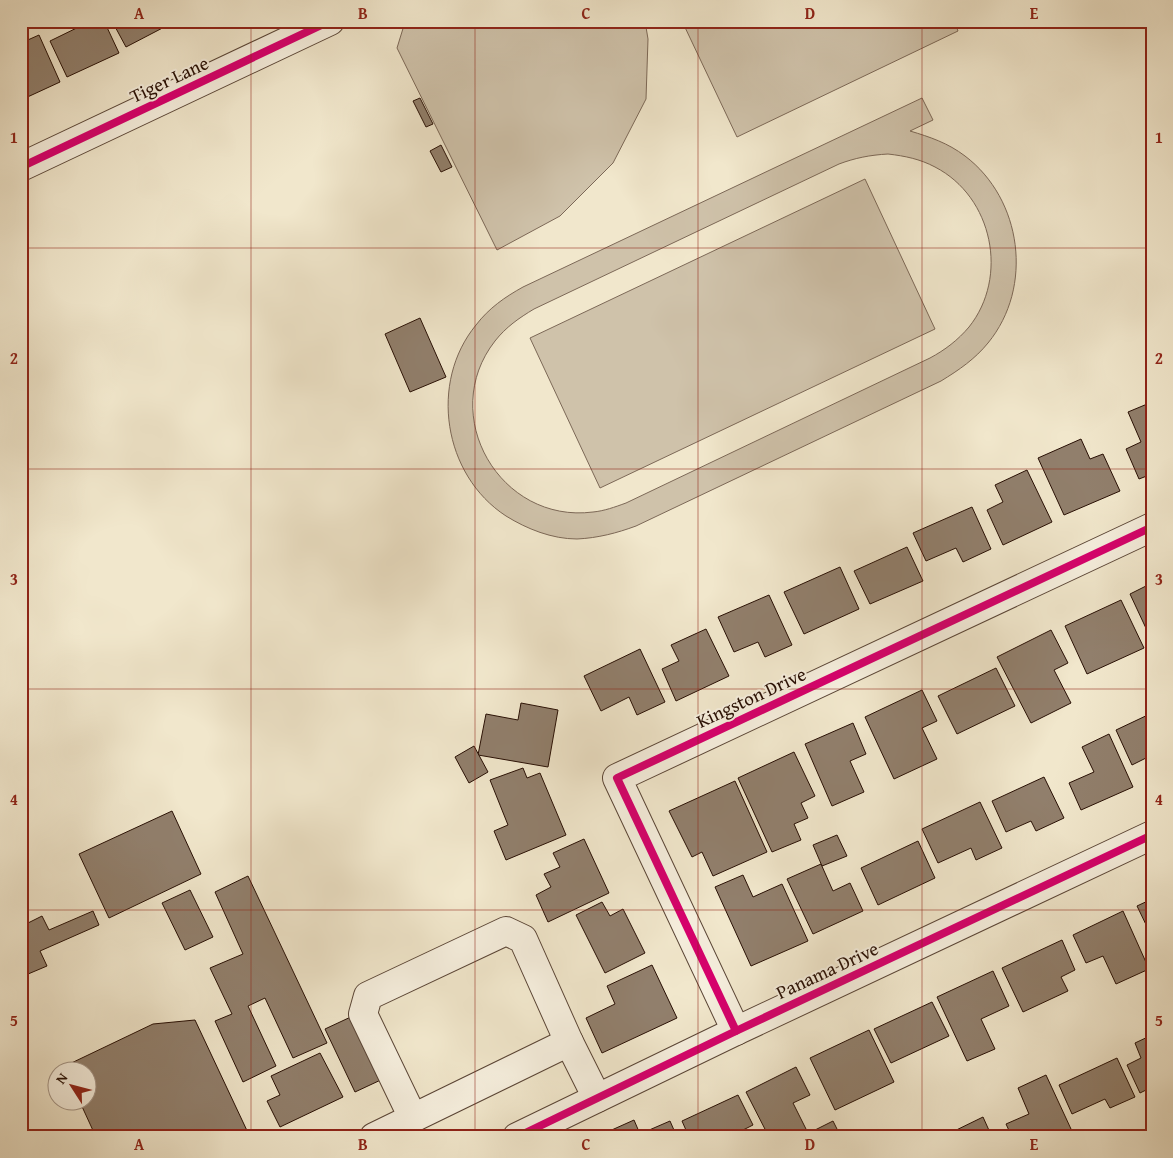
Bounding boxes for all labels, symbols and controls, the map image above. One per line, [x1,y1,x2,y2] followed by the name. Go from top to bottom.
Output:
[134,1,145,25] text: A
[358,1,368,25] text: B
[581,1,591,25] text: C
[805,1,815,25] text: D
[1030,1,1039,25] text: E
[125,48,213,109] street label: Tiger Lane
[10,125,18,149] text: 1
[1155,125,1163,149] text: 1
[10,346,18,370] text: 2
[1155,346,1163,370] text: 2
[10,567,18,591] text: 3
[1155,567,1163,591] text: 3
[692,659,811,735] street label: Kingston Drive
[10,787,18,811] text: 4
[1155,787,1163,811] text: 4
[771,934,883,1006] street label: Panama Drive
[10,1008,18,1032] text: 5
[1155,1008,1163,1032] text: 5
[48,1060,98,1110] north arrow
[51,1068,73,1088] text: N
[134,1132,145,1156] text: A
[358,1132,368,1156] text: B
[581,1132,591,1156] text: C
[805,1132,815,1156] text: D
[1030,1132,1039,1156] text: E

